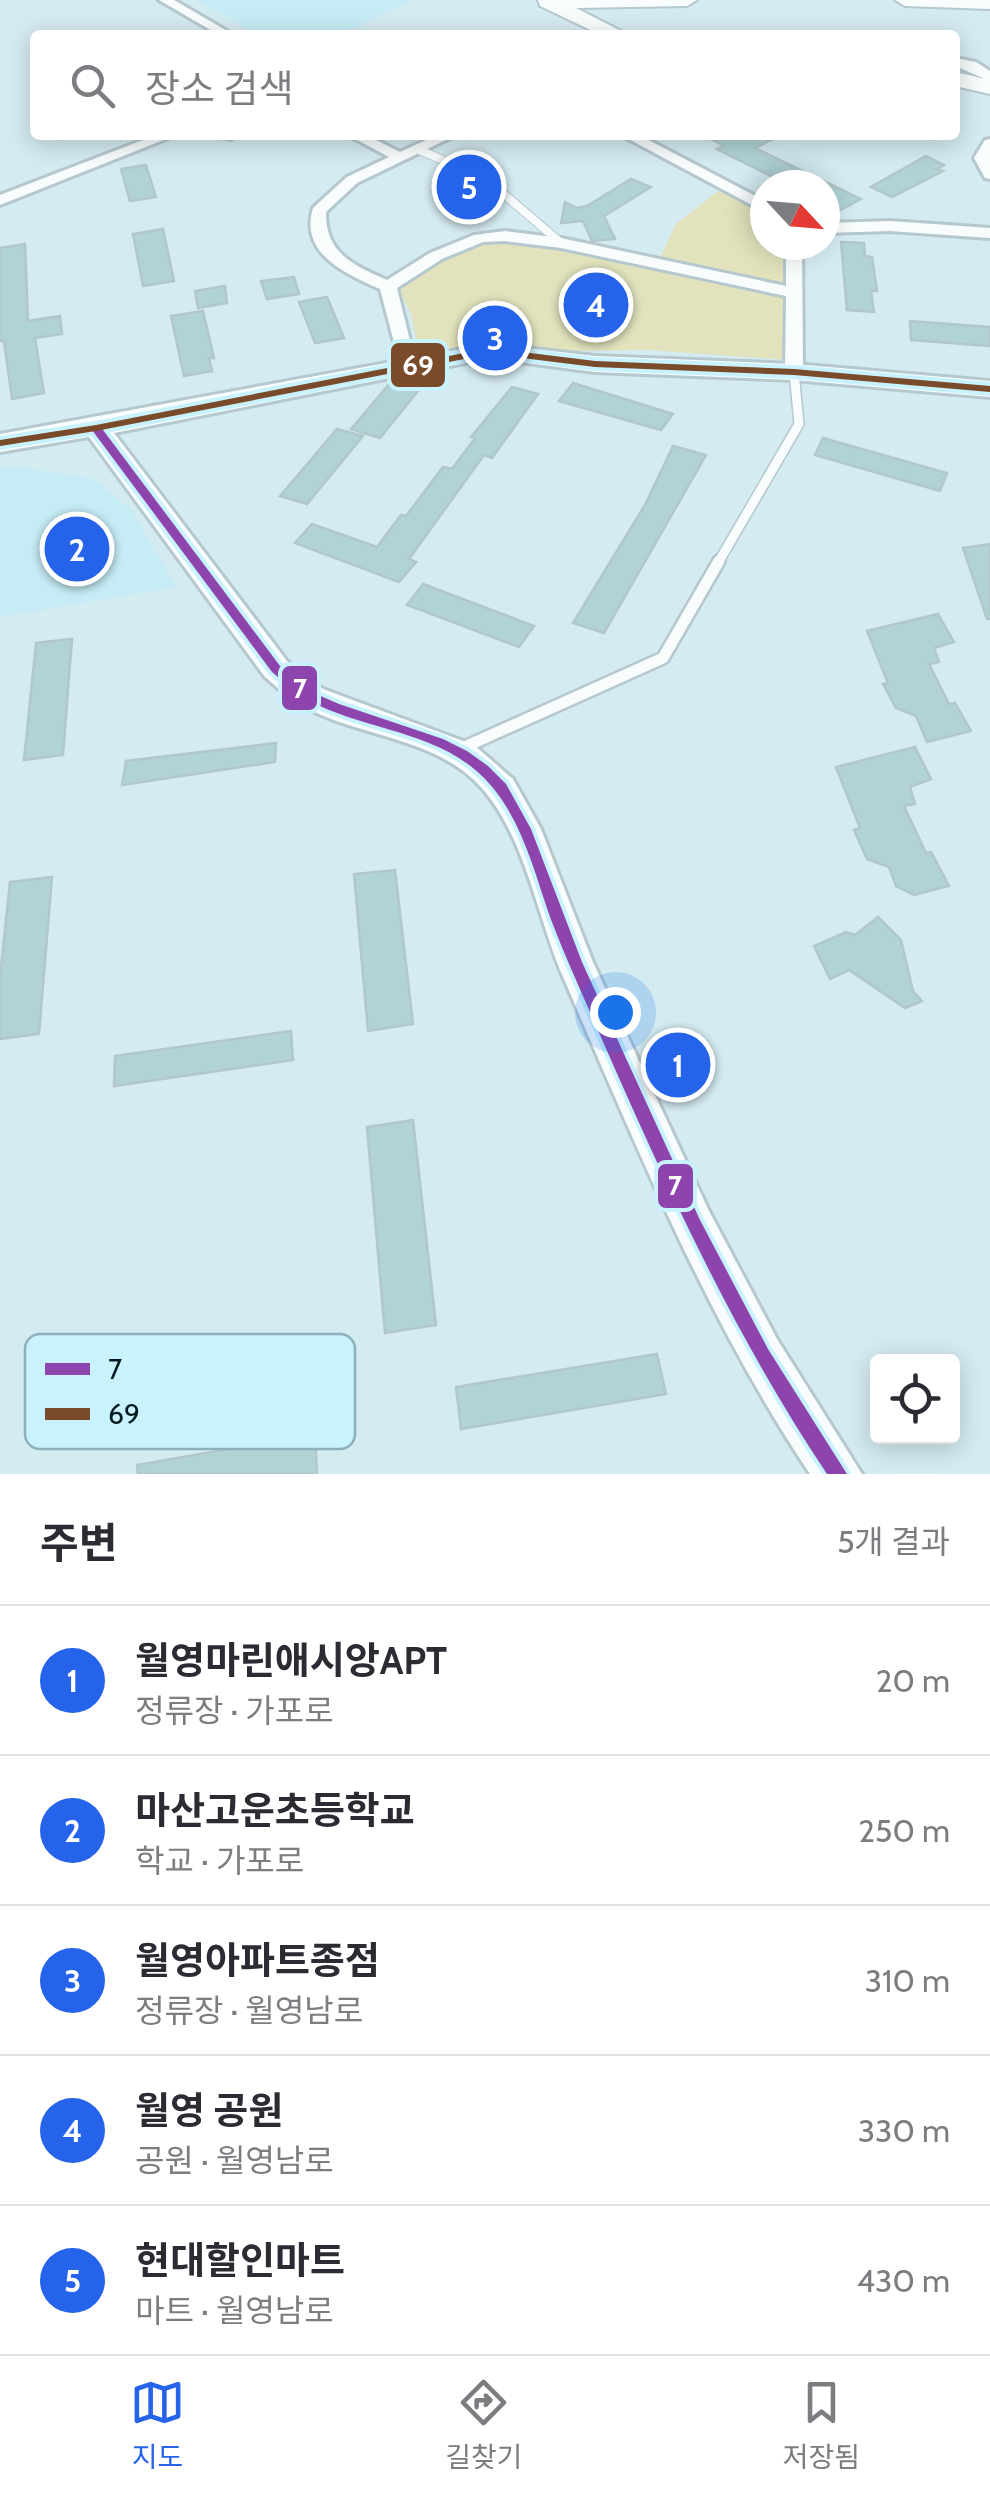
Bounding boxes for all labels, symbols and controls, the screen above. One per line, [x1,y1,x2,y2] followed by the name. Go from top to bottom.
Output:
[30,30,960,140] search box
[65,58,120,113] icon: search
[145,65,293,112] text: 장소 검색
[436,150,502,224] pin: 5
[750,170,840,260] north arrow
[564,268,628,342] pin: 4
[462,300,528,376] pin: 3
[389,341,447,389] line badge: 69
[402,348,434,382] text: 69
[44,512,110,586] pin: 2
[280,664,319,712] line badge: 7
[293,671,308,705] text: 7
[590,987,641,1038] your location
[646,1028,710,1102] pin: 1
[656,1162,695,1210] line badge: 7
[668,1168,683,1202] text: 7
[25,1334,355,1449] legend
[108,1352,122,1386] text: 7
[870,1354,960,1444] map controls
[870,1354,960,1444] button: locate
[108,1397,140,1431] text: 69
[40,1517,117,1569] text: 주변
[837,1522,950,1561] text: 5개 결과
[135,1637,447,1684] text: 월영마린애시앙APT
[67,1661,78,1700] text: 1
[876,1661,950,1700] text: 20 m
[135,1691,334,1730] text: 정류장 · 가포로
[135,1787,415,1834] text: 마산고운초등학교
[64,1811,81,1850] text: 2
[858,1811,950,1850] text: 250 m
[135,1841,304,1880] text: 학교 · 가포로
[135,1937,380,1984] text: 월영아파트종점
[64,1961,81,2000] text: 3
[865,1961,950,2000] text: 310 m
[135,1991,363,2030] text: 정류장 · 월영남로
[135,2087,283,2134] text: 월영 공원
[63,2111,82,2150] text: 4
[858,2111,950,2150] text: 330 m
[135,2141,334,2180] text: 공원 · 월영남로
[135,2237,345,2284] text: 현대할인마트
[64,2261,81,2300] text: 5
[857,2261,950,2300] text: 430 m
[135,2291,334,2330] text: 마트 · 월영남로
[130,2375,185,2475] tab: 지도
[445,2375,522,2475] tab: 길찾기
[783,2375,860,2475] tab: 저장됨

